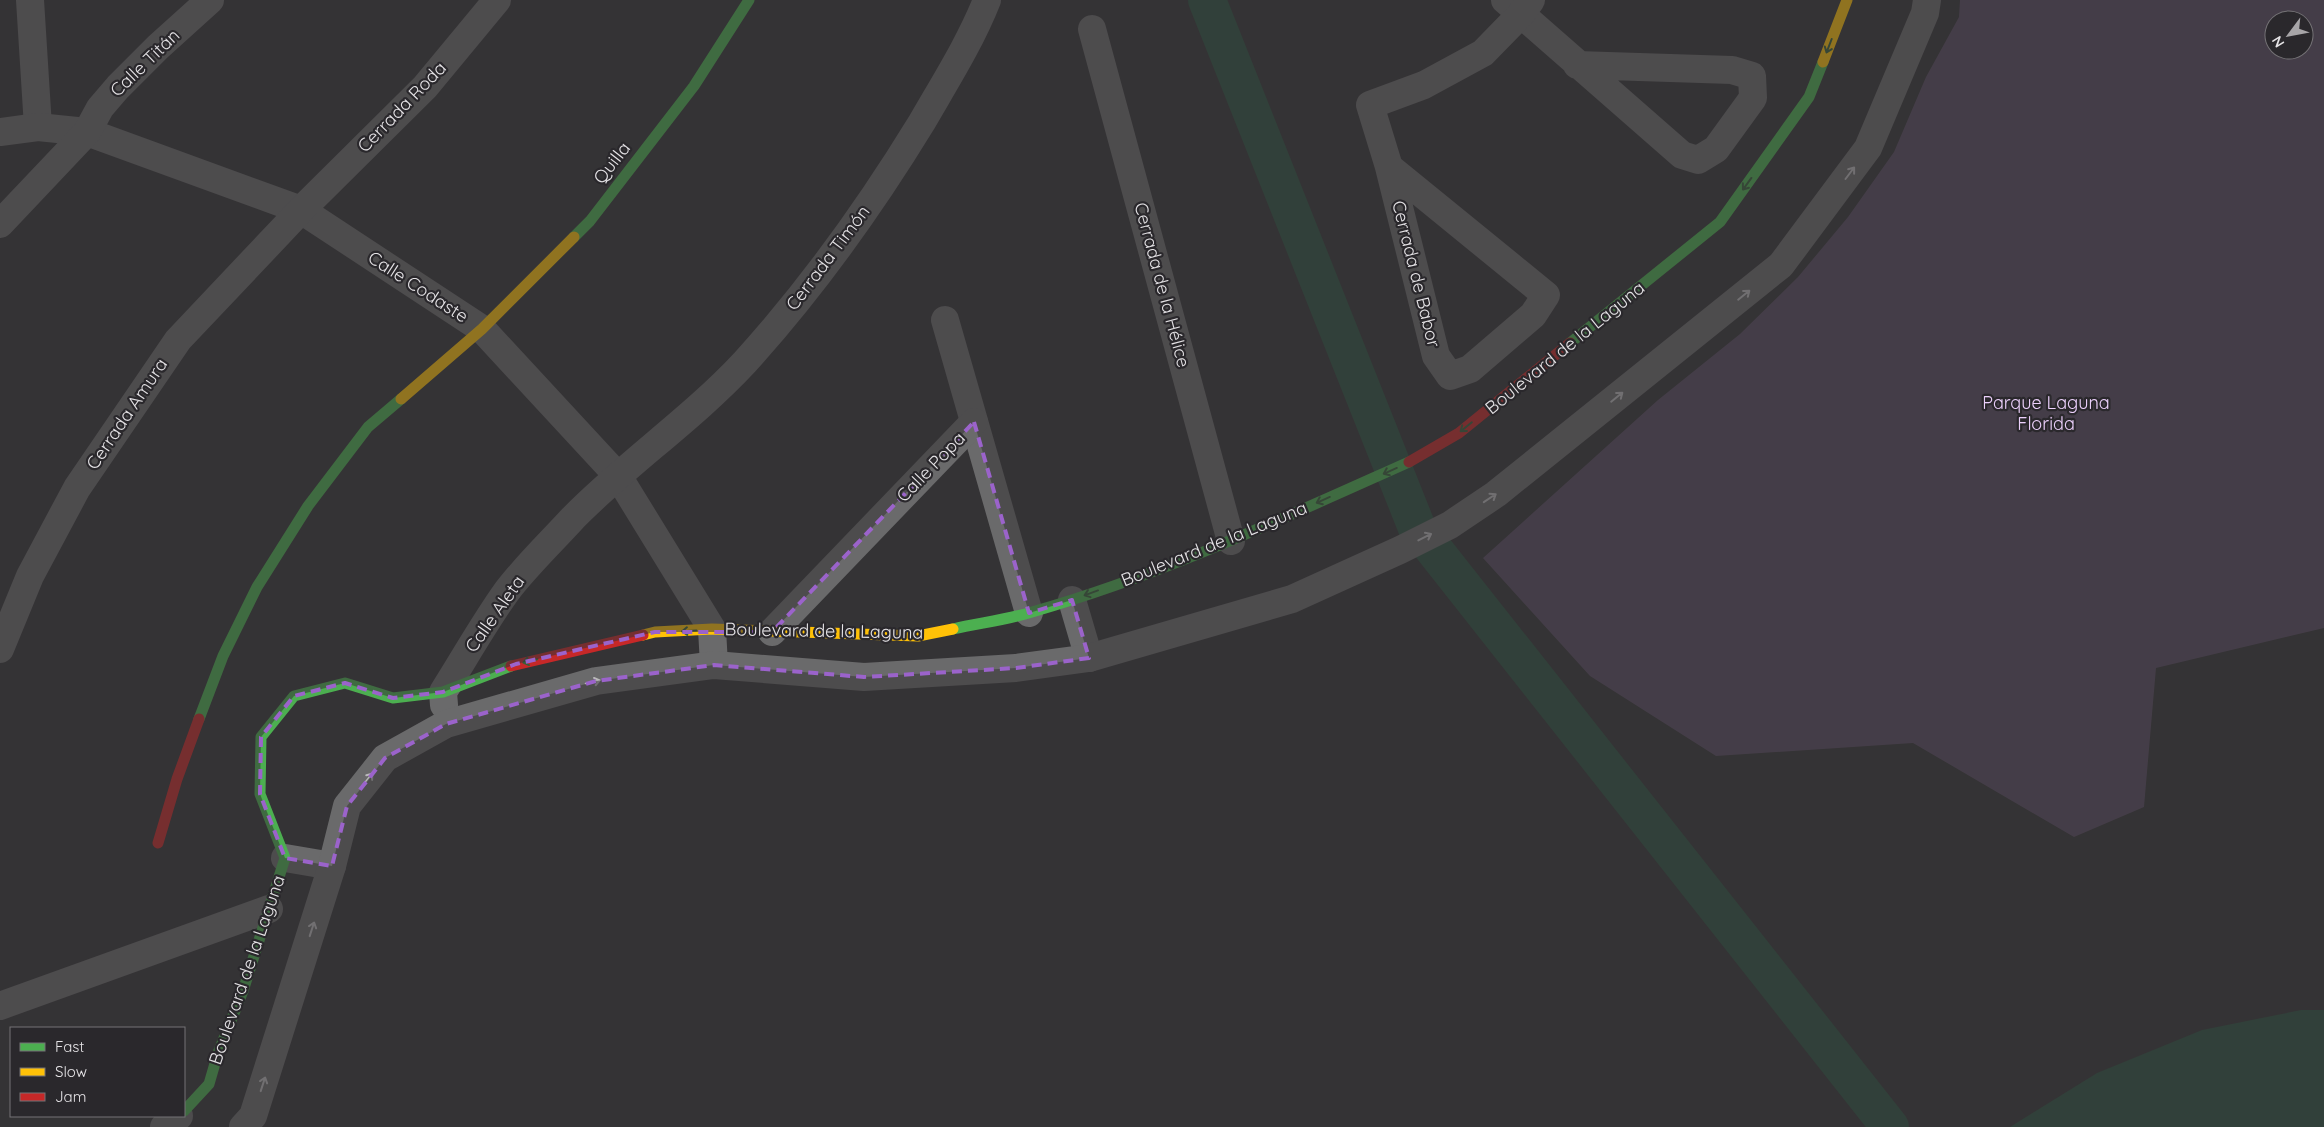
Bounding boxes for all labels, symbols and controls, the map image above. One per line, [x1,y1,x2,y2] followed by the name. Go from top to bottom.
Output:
[2264,10,2314,60] north arrow
[105,24,184,101] street label: Calle Titán
[2268,33,2288,51] text: N
[1824,37,1833,53] one-way arrow
[352,56,451,157] street label: Cerrada Roda
[588,137,635,188] street label: Quilla
[1845,166,1855,180] one-way arrow
[1742,177,1752,191] one-way arrow
[1387,198,1446,350] street label: Cerrada de Babor
[1129,200,1196,370] street label: Cerrada de la Hélice
[781,201,875,315] street label: Cerrada Timón
[364,246,473,328] street label: Calle Codaste
[1480,276,1649,419] street label: Boulevard de la Laguna
[1737,289,1750,300] one-way arrow
[81,354,172,474] street label: Cerrada Amura
[1610,391,1623,402] one-way arrow
[1982,391,2110,435] park label: Parque Laguna Florida
[1460,421,1473,432] one-way arrow
[891,427,970,507] street label: Calle Popa
[1383,466,1398,476] one-way arrow
[1483,493,1497,503] one-way arrow
[1117,496,1310,591] street label: Boulevard de la Laguna
[1316,496,1331,506] one-way arrow
[1417,532,1432,541] one-way arrow
[460,571,529,657] street label: Calle Aleta
[1084,589,1099,598] one-way arrow
[724,617,924,644] street label: Boulevard de la Laguna
[682,626,698,635] one-way arrow
[523,657,539,666] one-way arrow
[585,677,601,686] one-way arrow
[363,773,374,786] one-way arrow
[203,872,290,1068] street label: Boulevard de la Laguna
[308,921,318,937] one-way arrow
[10,1027,185,1117] legend
[55,1037,84,1056] text: Fast
[55,1062,87,1081] text: Slow
[259,1076,269,1092] one-way arrow
[55,1087,86,1106] text: Jam

